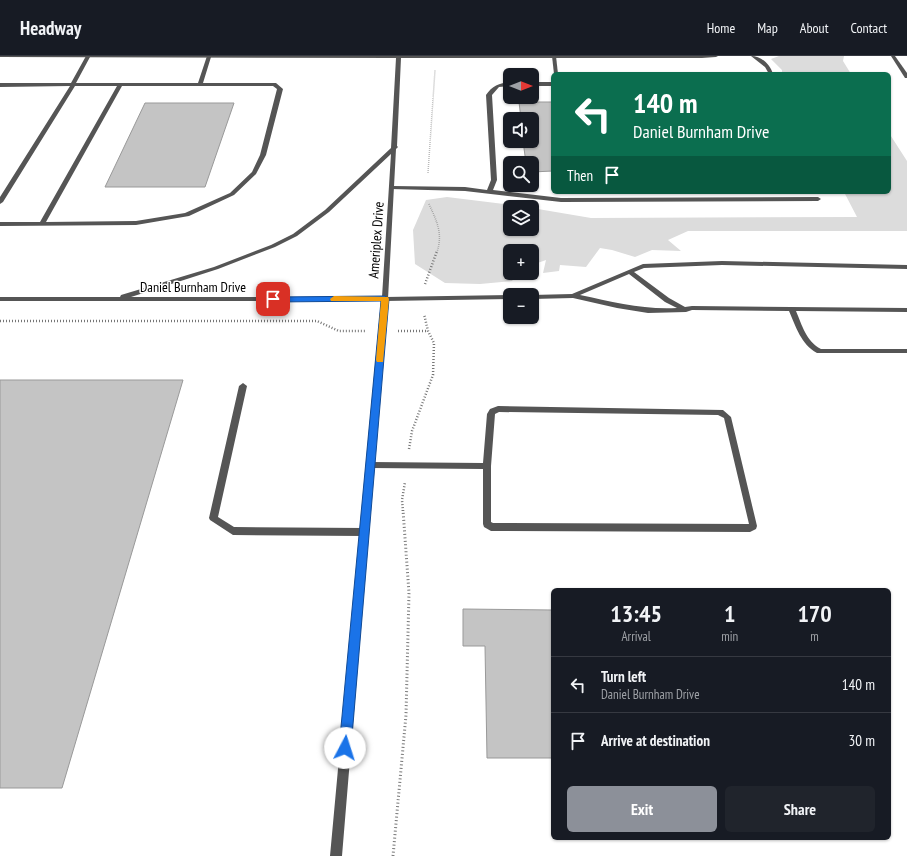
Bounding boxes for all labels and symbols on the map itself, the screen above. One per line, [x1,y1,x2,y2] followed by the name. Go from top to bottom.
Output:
[503,68,539,104] north arrow
[364,201,388,279] street label: Ameriplex Drive
[140,278,246,296] street label: Daniel Burnham Drive
[256,282,290,316] pin
[324,727,366,769] position arrow

